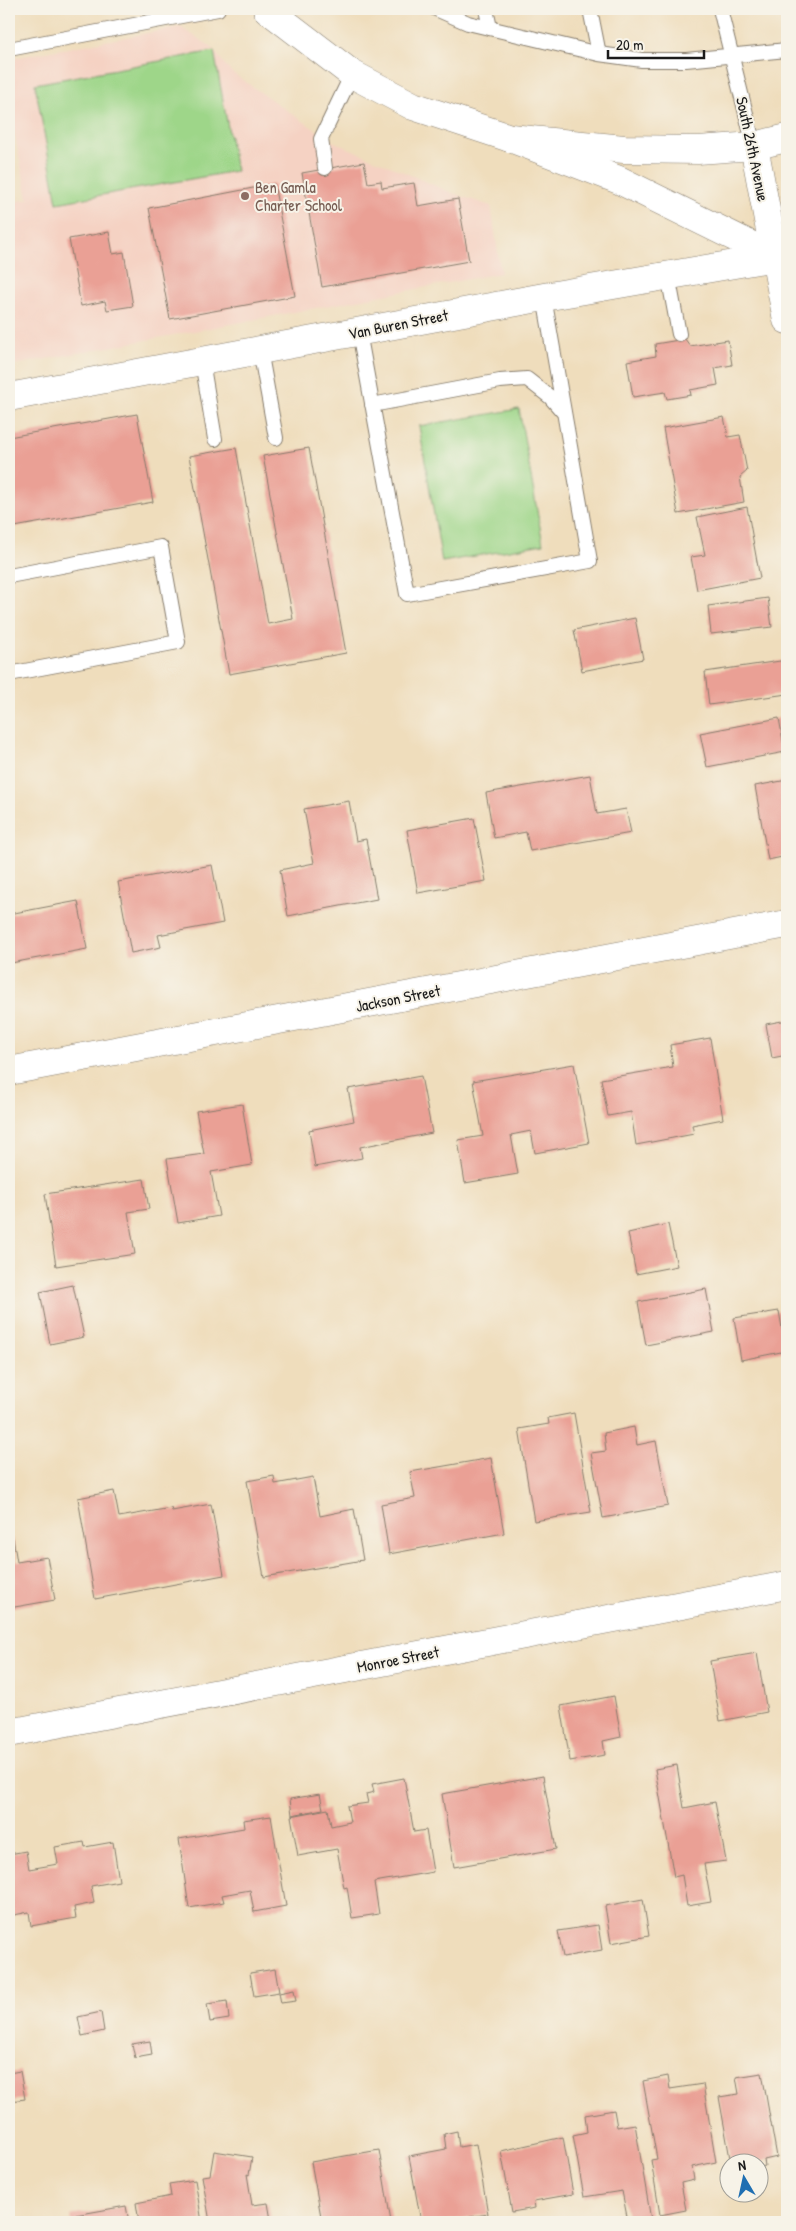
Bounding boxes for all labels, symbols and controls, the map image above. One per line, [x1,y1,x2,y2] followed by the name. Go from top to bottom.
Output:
[608,28,705,60] scale bar
[616,34,643,55] text: 20 m
[731,95,775,204] street label: South 26th Avenue
[255,176,343,216] place label: Ben Gamla Charter School
[239,190,251,202] marker: Ben Gamla Charter School
[346,303,450,344] street label: Van Buren Street
[354,979,443,1017] street label: Jackson Street
[355,1640,441,1678] street label: Monroe Street
[718,2154,768,2204] north arrow
[737,2155,748,2175] text: N

